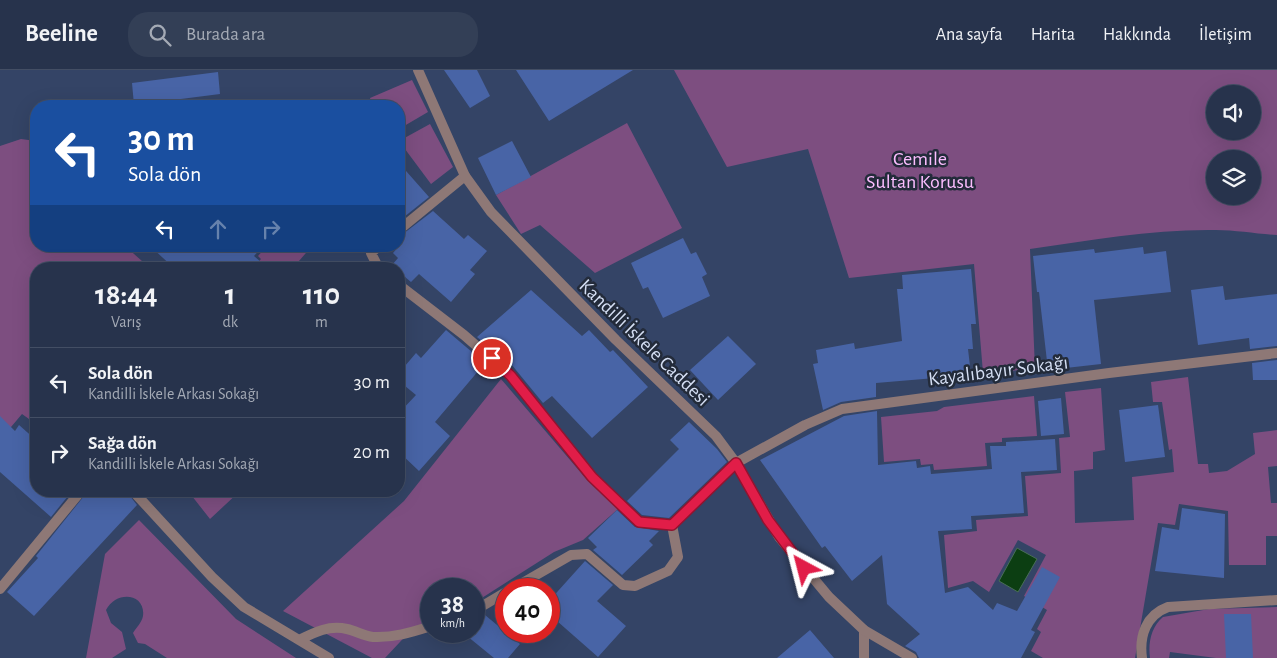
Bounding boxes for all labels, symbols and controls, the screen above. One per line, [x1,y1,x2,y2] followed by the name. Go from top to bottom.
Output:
[128,12,478,57] search box
[146,21,174,49] icon: search
[25,22,98,46] text: Beeline
[186,25,265,44] text: Burada ara
[936,26,1003,44] text: Ana sayfa
[1031,26,1075,44] text: Harita
[1103,26,1171,44] text: Hakkında
[1199,26,1252,44] text: İletişim
[1206,85,1261,205] map controls
[1206,85,1261,140] button: sound
[45,120,110,185] icon: left
[128,122,195,157] text: 30 m
[866,149,974,192] park label: Cemile Sultan Korusu
[1206,150,1261,205] button: layers
[128,163,201,185] text: Sola dön
[151,215,179,243] icon: left
[204,215,232,243] icon: ahead
[257,215,285,243] icon: right
[575,275,713,410] street label: Kandilli İskele Caddesi
[95,280,158,310] text: 18:44
[225,280,236,310] text: 1
[303,280,340,310] text: 110
[111,314,141,330] text: Varış
[222,314,238,330] text: dk
[315,314,328,330] text: m
[471,337,513,379] pin
[478,344,506,372] icon: arrive
[927,352,1069,389] street label: Kayalıbayır Sokağı
[88,364,153,383] text: Sola dön
[45,369,73,397] icon: left
[354,373,390,392] text: 30 m
[88,386,259,402] text: Kandilli İskele Arkası Sokağı
[88,434,157,453] text: Sağa dön
[45,439,73,467] icon: right
[353,443,390,462] text: 20 m
[88,456,259,472] text: Kandilli İskele Arkası Sokağı
[777,541,829,593] position arrow
[495,578,560,643] speed limit sign: 40
[441,592,464,617] text: 38
[440,617,465,629] text: km/h

